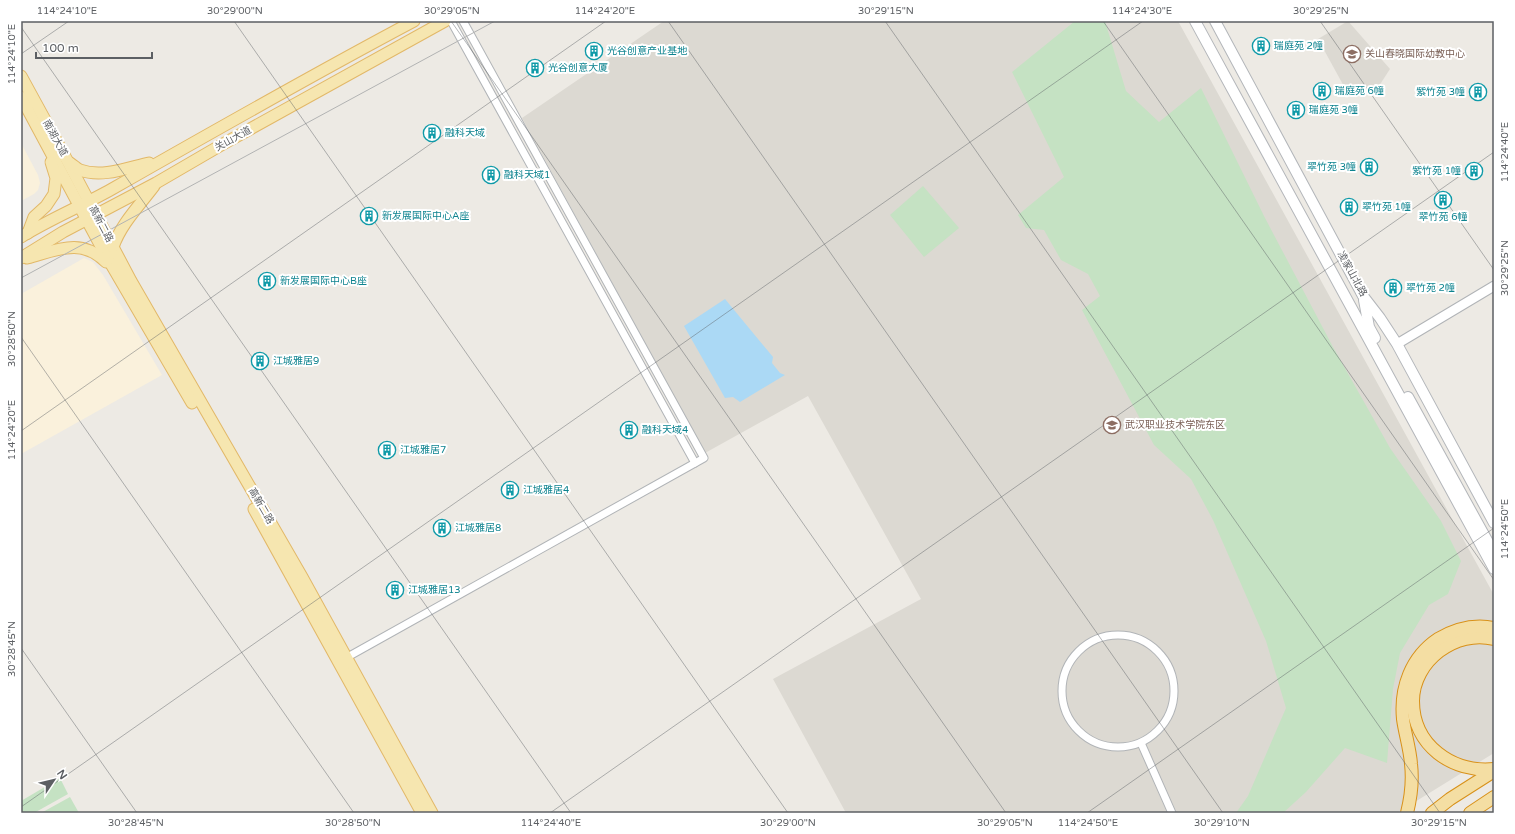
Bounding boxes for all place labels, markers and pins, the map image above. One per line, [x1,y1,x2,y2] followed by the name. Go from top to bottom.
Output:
[1251,36,1271,56] building icon: 瑞庭苑 2幢
[1274,40,1323,52] place label: 瑞庭苑 2幢
[584,41,604,61] building icon: 光谷创意产业基地
[1342,44,1362,64] school or university icon: 关山春晓国际幼教中心
[607,45,688,57] place label: 光谷创意产业基地
[1365,48,1465,60] place label: 关山春晓国际幼教中心
[525,58,545,78] building icon: 光谷创意大厦
[548,62,608,74] place label: 光谷创意大厦
[1312,81,1332,101] building icon: 瑞庭苑 6幢
[1468,82,1488,102] building icon: 紫竹苑 3幢
[1335,85,1384,97] place label: 瑞庭苑 6幢
[1416,86,1465,98] place label: 紫竹苑 3幢
[1286,100,1306,120] building icon: 瑞庭苑 3幢
[1309,104,1358,116] place label: 瑞庭苑 3幢
[422,123,442,143] building icon: 融科天域
[445,127,485,139] place label: 融科天域
[1359,157,1379,177] building icon: 翠竹苑 3幢
[1307,161,1356,173] place label: 翠竹苑 3幢
[1464,161,1484,181] building icon: 紫竹苑 1幢
[481,165,501,185] building icon: 融科天域1
[1412,165,1461,177] place label: 紫竹苑 1幢
[504,169,550,181] place label: 融科天域1
[1433,190,1453,210] building icon: 翠竹苑 6幢
[1339,197,1359,217] building icon: 翠竹苑 1幢
[1362,201,1411,213] place label: 翠竹苑 1幢
[359,206,379,226] building icon: 新发展国际中心A座
[382,210,469,222] place label: 新发展国际中心A座
[1419,211,1467,223] place label: 翠竹苑 6幢
[257,271,277,291] building icon: 新发展国际中心B座
[280,275,367,287] place label: 新发展国际中心B座
[1383,278,1403,298] building icon: 翠竹苑 2幢
[1406,282,1455,294] place label: 翠竹苑 2幢
[250,351,270,371] building icon: 江城雅居9
[273,355,319,367] place label: 江城雅居9
[1102,415,1122,435] school or university icon: 武汉职业技术学院东区
[1125,419,1225,431] place label: 武汉职业技术学院东区
[619,420,639,440] building icon: 融科天域4
[642,424,688,436] place label: 融科天域4
[377,440,397,460] building icon: 江城雅居7
[400,444,446,456] place label: 江城雅居7
[500,480,520,500] building icon: 江城雅居4
[523,484,569,496] place label: 江城雅居4
[432,518,452,538] building icon: 江城雅居8
[455,522,501,534] place label: 江城雅居8
[385,580,405,600] building icon: 江城雅居13
[408,584,461,596] place label: 江城雅居13

